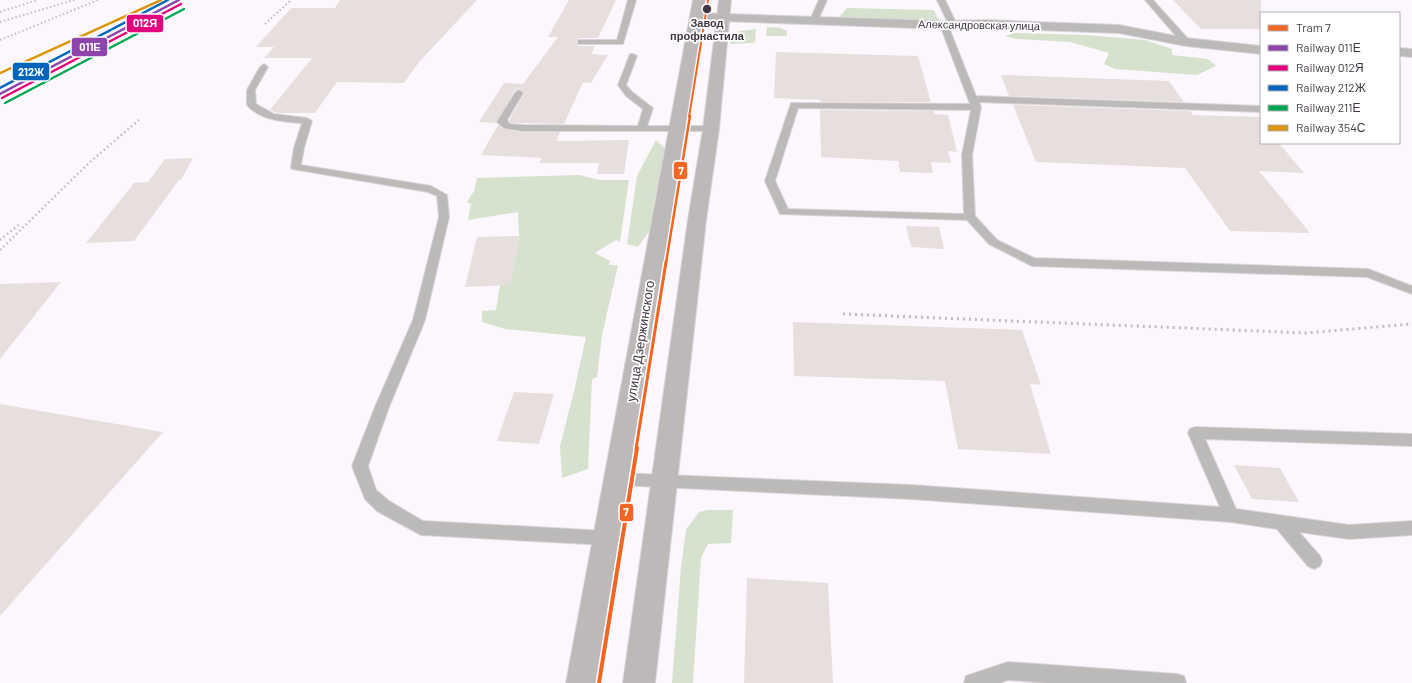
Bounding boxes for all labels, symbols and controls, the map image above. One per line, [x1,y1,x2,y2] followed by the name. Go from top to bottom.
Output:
[701,3,713,15] marker: Завод профнастила
[1260,12,1400,144] legend
[126,14,164,33] line badge: 012Я
[133,16,157,29] text: 012Я
[670,16,745,42] place label: Завод профнастила
[918,17,1041,32] street label: Александровская улица
[1296,20,1331,34] text: Tram 7
[71,37,108,57] line badge: 011Е
[79,40,101,53] text: 011Е
[1296,40,1361,54] text: Railway 011Е
[1296,60,1364,74] text: Railway 012Я
[12,62,50,81] line badge: 212Ж
[18,65,44,78] text: 212Ж
[1296,80,1366,94] text: Railway 212Ж
[1296,100,1361,114] text: Railway 211Е
[1296,120,1366,134] text: Railway 354С
[673,161,688,180] line badge: 7
[678,164,684,177] text: 7
[623,279,657,403] street label: улица Дзержинского
[619,503,634,522] line badge: 7
[623,505,629,518] text: 7

